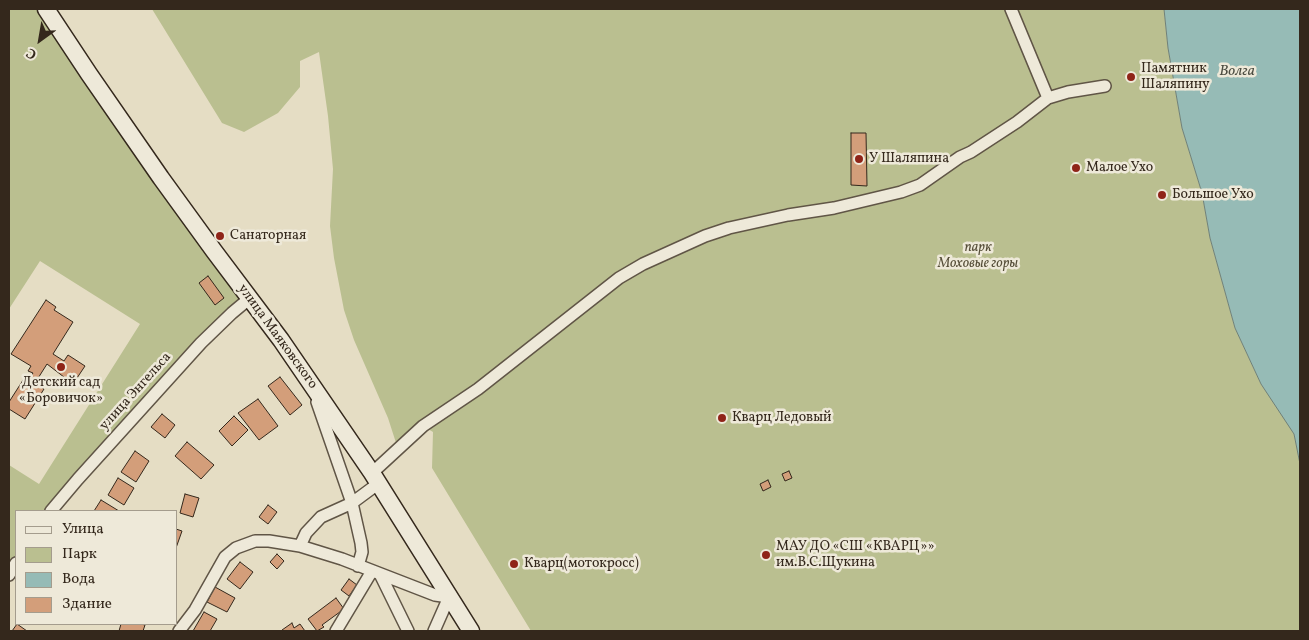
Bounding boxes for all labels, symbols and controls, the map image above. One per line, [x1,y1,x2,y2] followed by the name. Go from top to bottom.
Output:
[15,15,65,65] north arrow
[23,43,41,64] text: С
[1141,61,1210,94] place label: Памятник Шаляпину
[1219,63,1255,81] water label: Волга
[1125,71,1137,83] marker: Памятник Шаляпину
[869,151,949,167] place label: У Шаляпина
[853,153,865,165] marker: У Шаляпина
[1086,160,1153,176] place label: Малое Ухо
[1070,162,1082,174] marker: Малое Ухо
[1172,187,1254,203] place label: Большое Ухо
[1156,189,1168,201] marker: Большое Ухо
[230,228,306,244] place label: Санаторная
[214,230,226,242] marker: Санаторная
[938,240,1018,272] park label: парк Моховые горы
[233,281,321,393] street label: улица Маяковского
[97,350,175,434] street label: улица Энгельса
[55,361,67,373] marker: Детский сад «Боровичок»
[19,375,103,408] place label: Детский сад «Боровичок»
[732,410,832,426] place label: Кварц Ледовый
[716,412,728,424] marker: Кварц Ледовый
[15,510,178,625] legend
[62,519,104,540] text: Улица
[776,539,934,572] place label: МАУ ДО «СШ «КВАРЦ»» им.В.С.Щукина
[62,544,97,565] text: Парк
[760,549,772,561] marker: МАУ ДО «СШ «КВАРЦ»» им.В.С.Щукина
[524,556,639,572] place label: Кварц(мотокросс)
[508,558,520,570] marker: Кварц(мотокросс)
[62,569,95,590] text: Вода
[62,594,112,615] text: Здание

